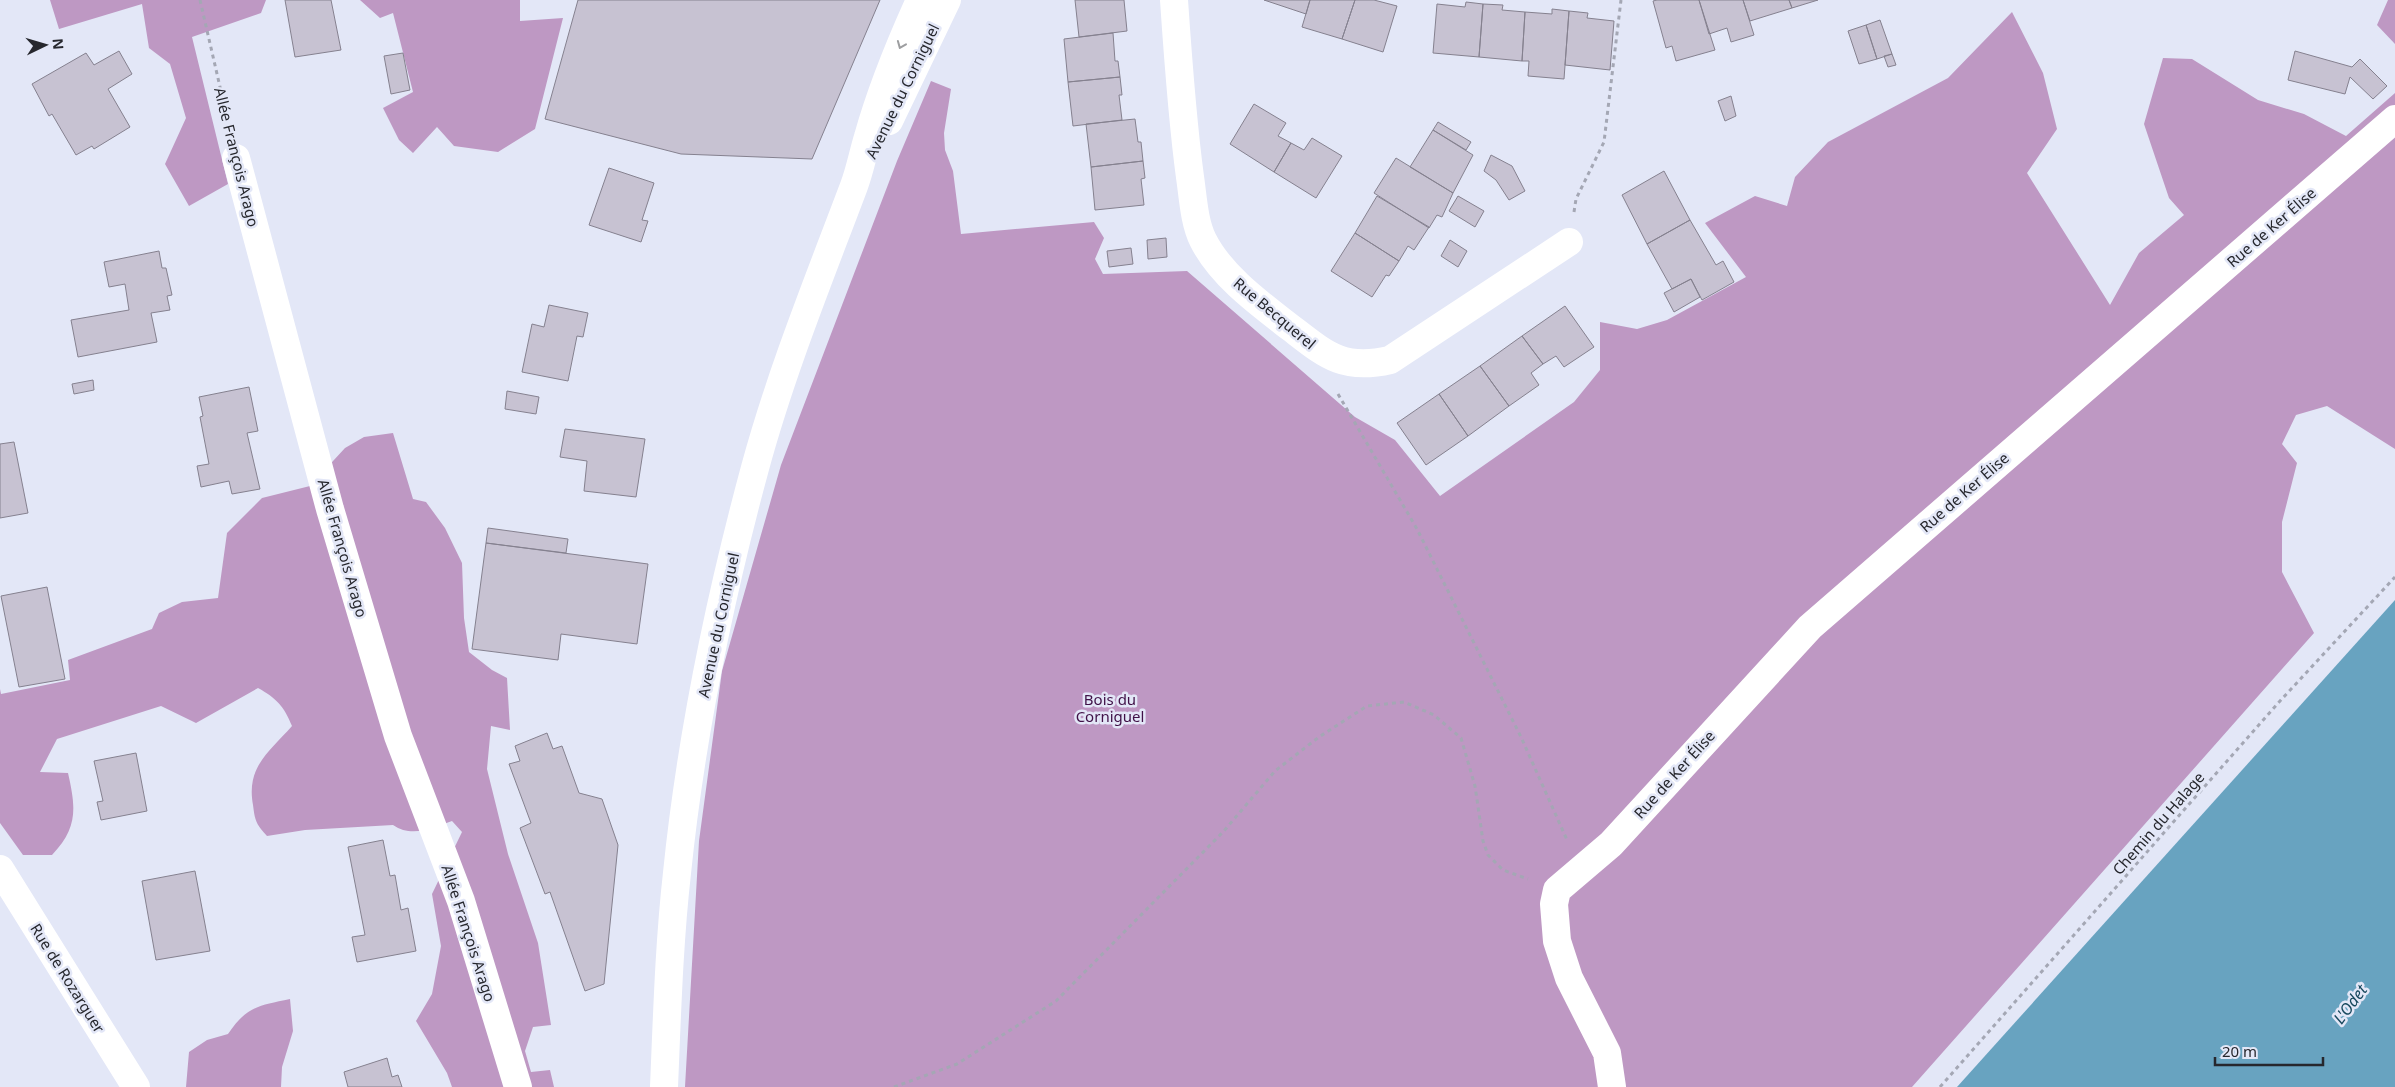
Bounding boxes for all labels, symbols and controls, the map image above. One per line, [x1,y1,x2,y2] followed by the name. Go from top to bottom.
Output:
[20,20,70,70] north arrow
[861,20,943,162] street label: Avenue du Corniguel
[48,37,68,50] text: N
[897,40,908,49] one-way arrow
[210,85,264,229] street label: Allée François Arago
[2222,183,2320,271] street label: Rue de Ker Élise
[1230,273,1320,353] street label: Rue Becquerel
[1915,448,2013,536] street label: Rue de Ker Élise
[314,477,372,619] street label: Allée François Arago
[693,551,743,699] street label: Avenue du Corniguel
[1076,689,1144,726] park label: Bois du Corniguel
[1629,726,1719,822] street label: Rue de Ker Élise
[2108,767,2208,879] street label: Chemin du Halage
[437,862,501,1004] street label: Allée François Arago
[26,919,110,1037] street label: Rue de Rozarguer
[2328,979,2372,1028] water label: L'Odet
[2215,1034,2322,1066] scale bar
[2222,1041,2257,1061] text: 20 m

